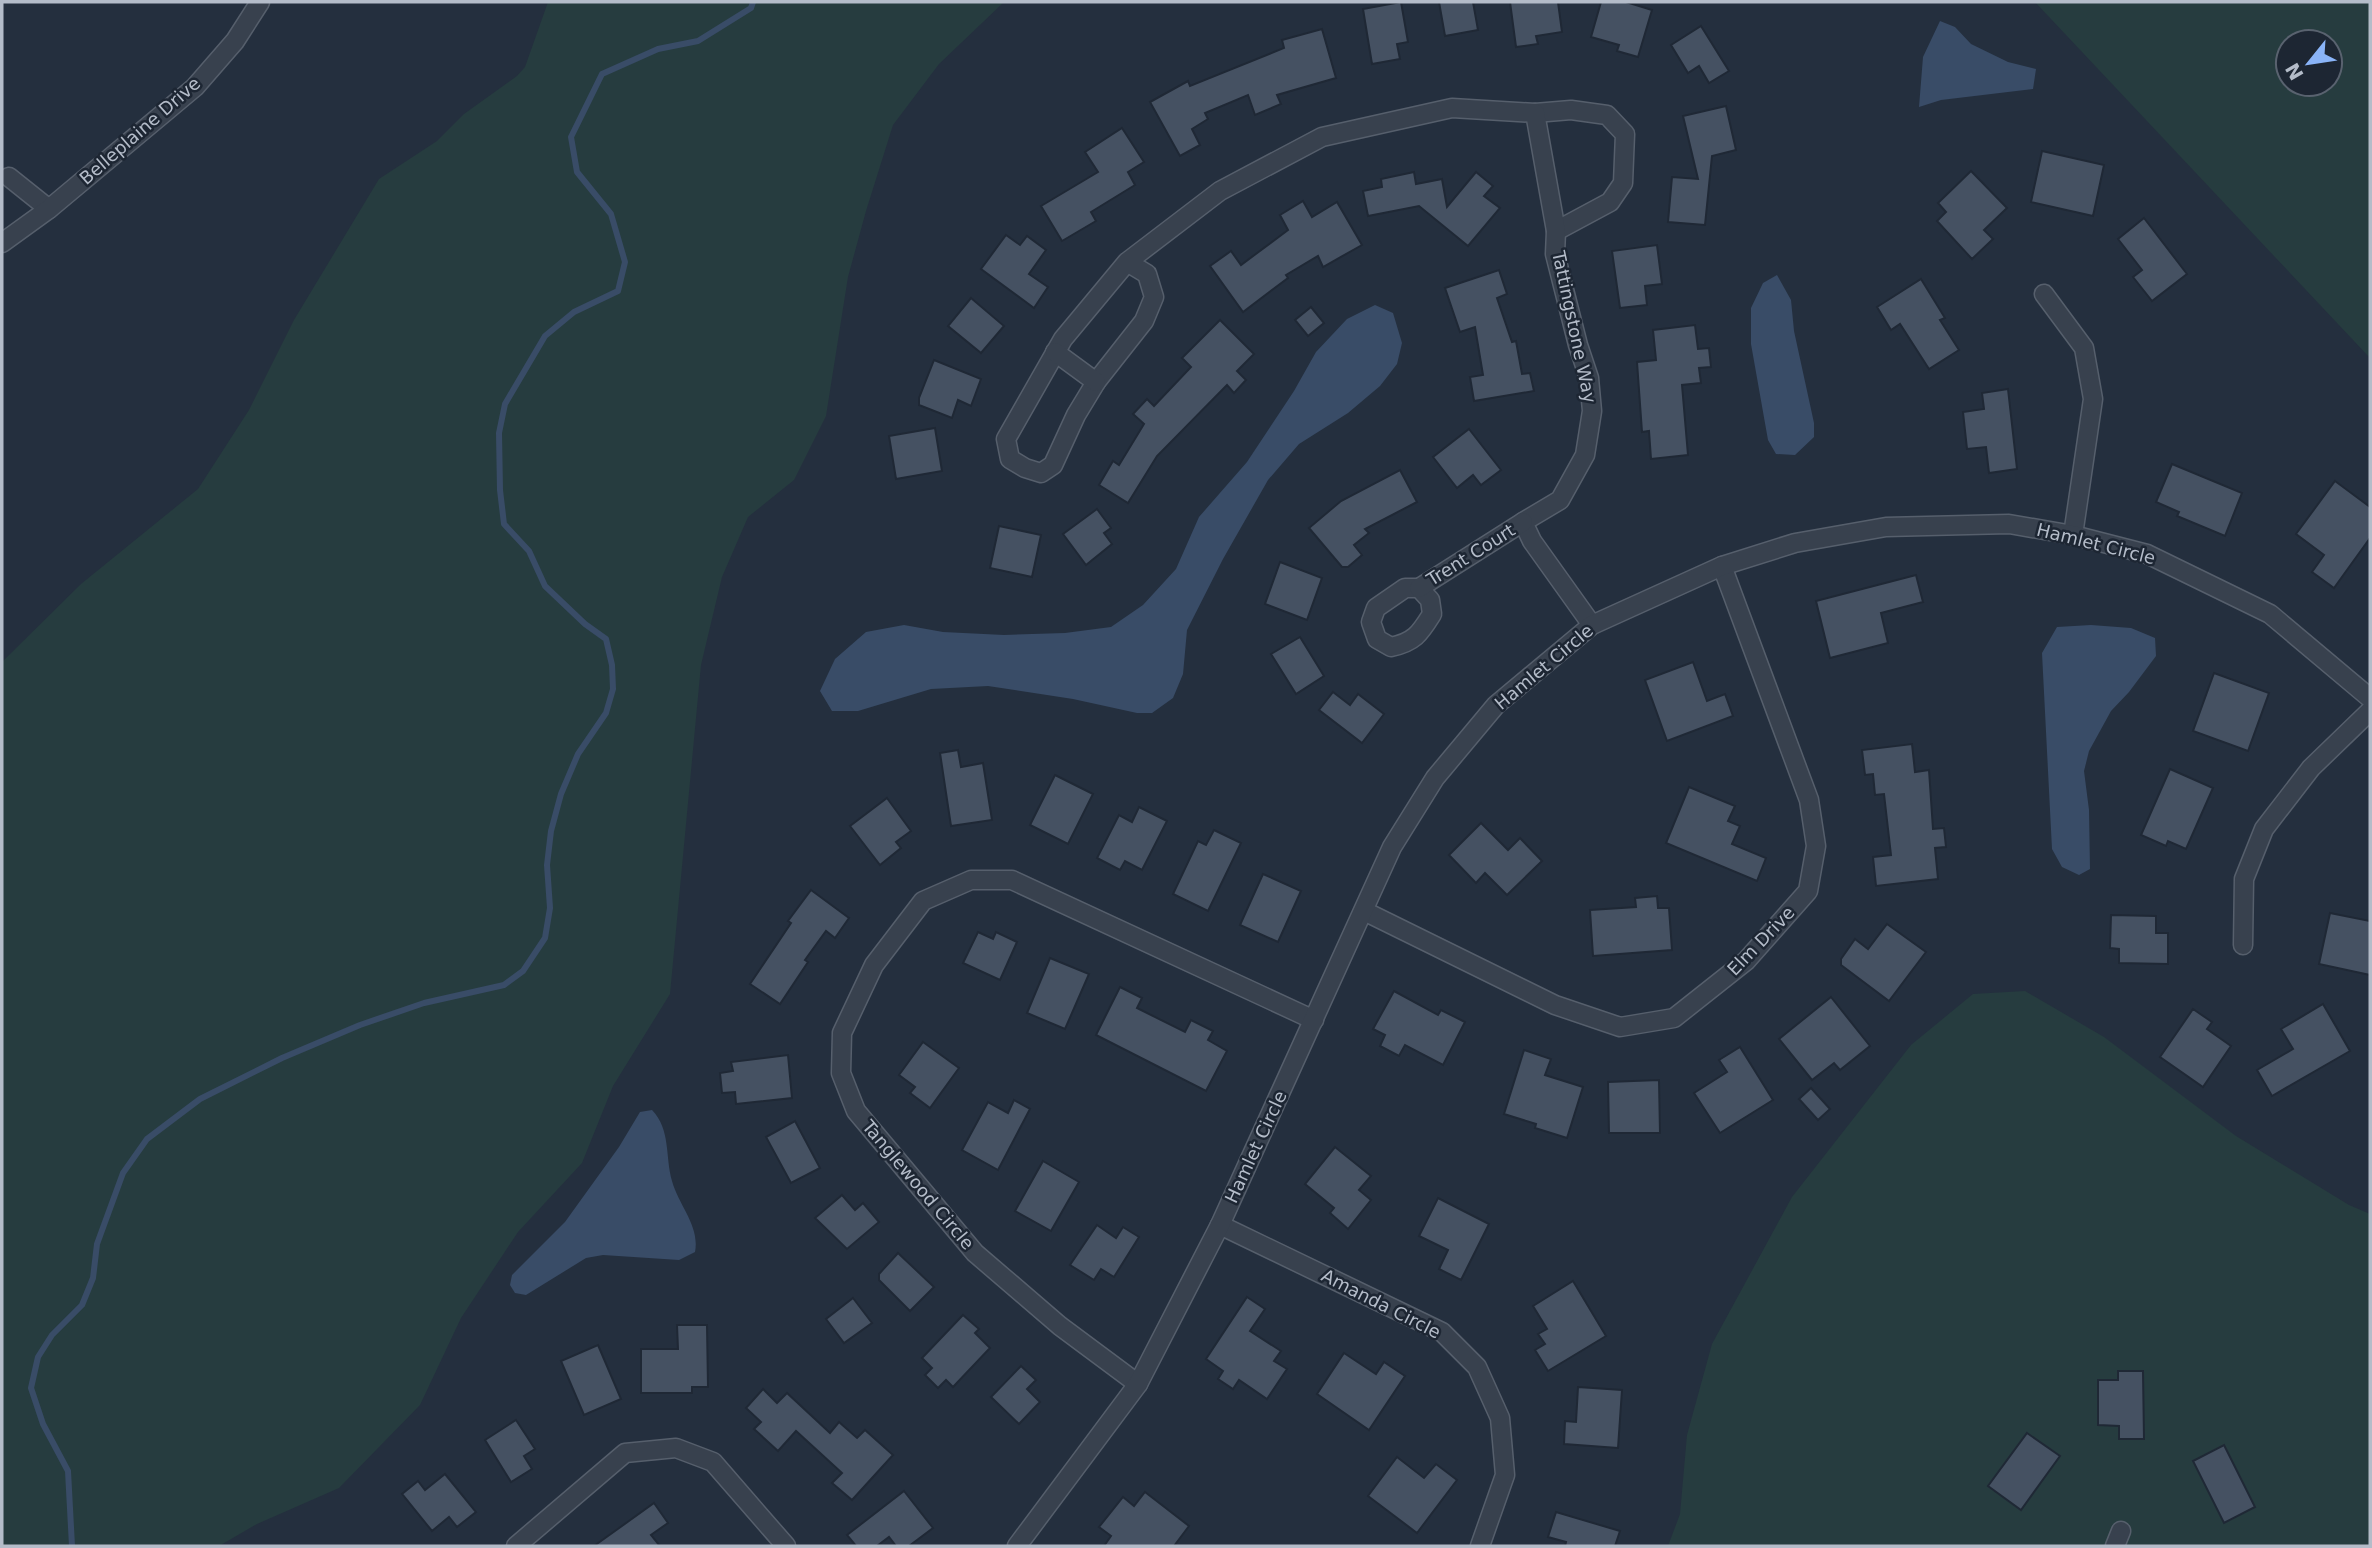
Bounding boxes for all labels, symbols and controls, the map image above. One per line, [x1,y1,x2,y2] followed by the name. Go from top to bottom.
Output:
[2274,28,2344,98] north arrow
[2281,59,2308,84] text: N
[75,72,204,189] street label: Belleplaine Drive
[1548,248,1601,405] street label: Tattingstone Way
[1422,519,1519,591] street label: Trent Court
[2035,519,2158,568] street label: Hamlet Circle
[1490,620,1597,714] street label: Hamlet Circle
[1723,902,1799,979] street label: Elm Drive
[1220,1087,1291,1206] street label: Hamlet Circle
[858,1115,979,1254] street label: Tanglewood Circle
[1318,1264,1444,1343] street label: Amanda Circle

